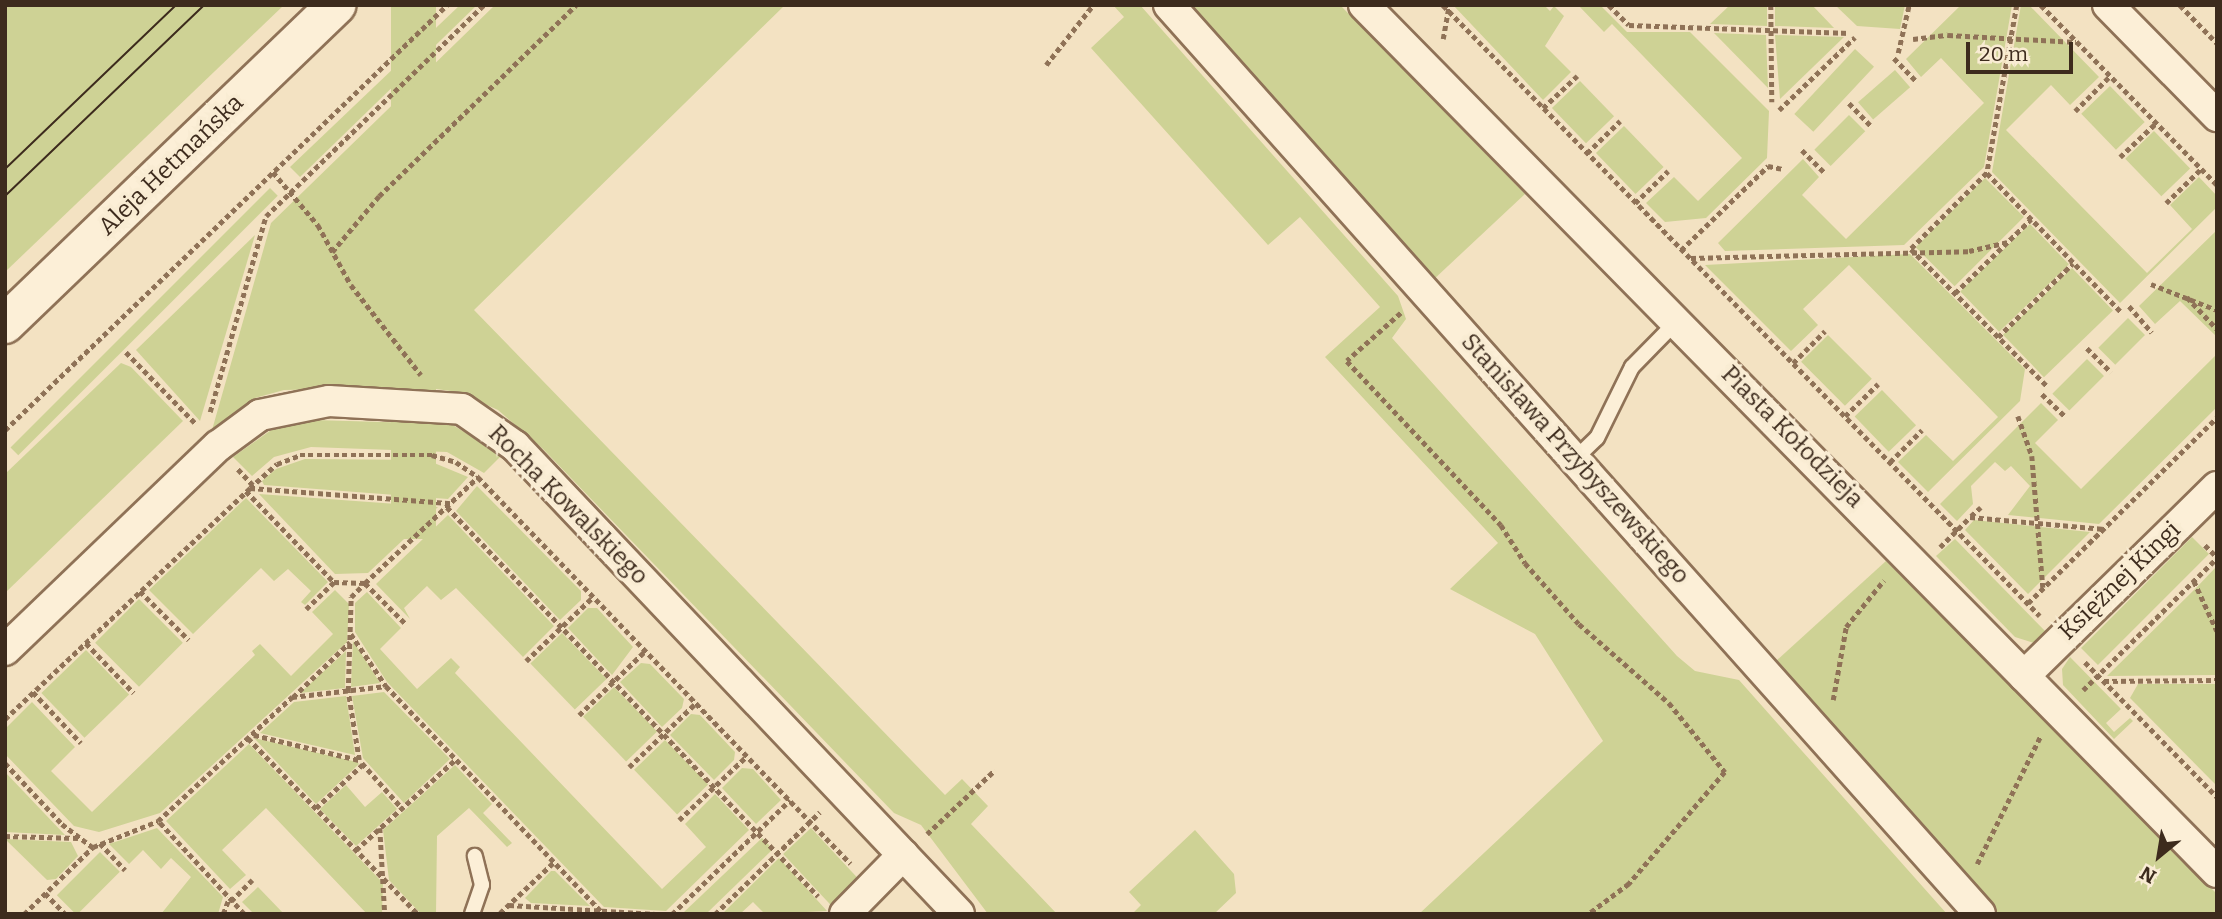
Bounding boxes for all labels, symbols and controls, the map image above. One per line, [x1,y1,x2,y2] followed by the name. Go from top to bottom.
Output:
[1970,28,2077,72] scale bar
[1979,41,2028,67] text: 20 m
[93,89,249,241] street label: Aleja Hetmańska
[1455,328,1695,590] street label: Stanisława Przybyszewskiego
[1715,360,1869,514] street label: Piasta Kołodzieja
[482,419,654,591] street label: Rocha Kowalskiego
[2053,516,2187,646] street label: Księżnej Kingi
[2124,821,2194,891] north arrow
[2136,861,2160,888] text: N

